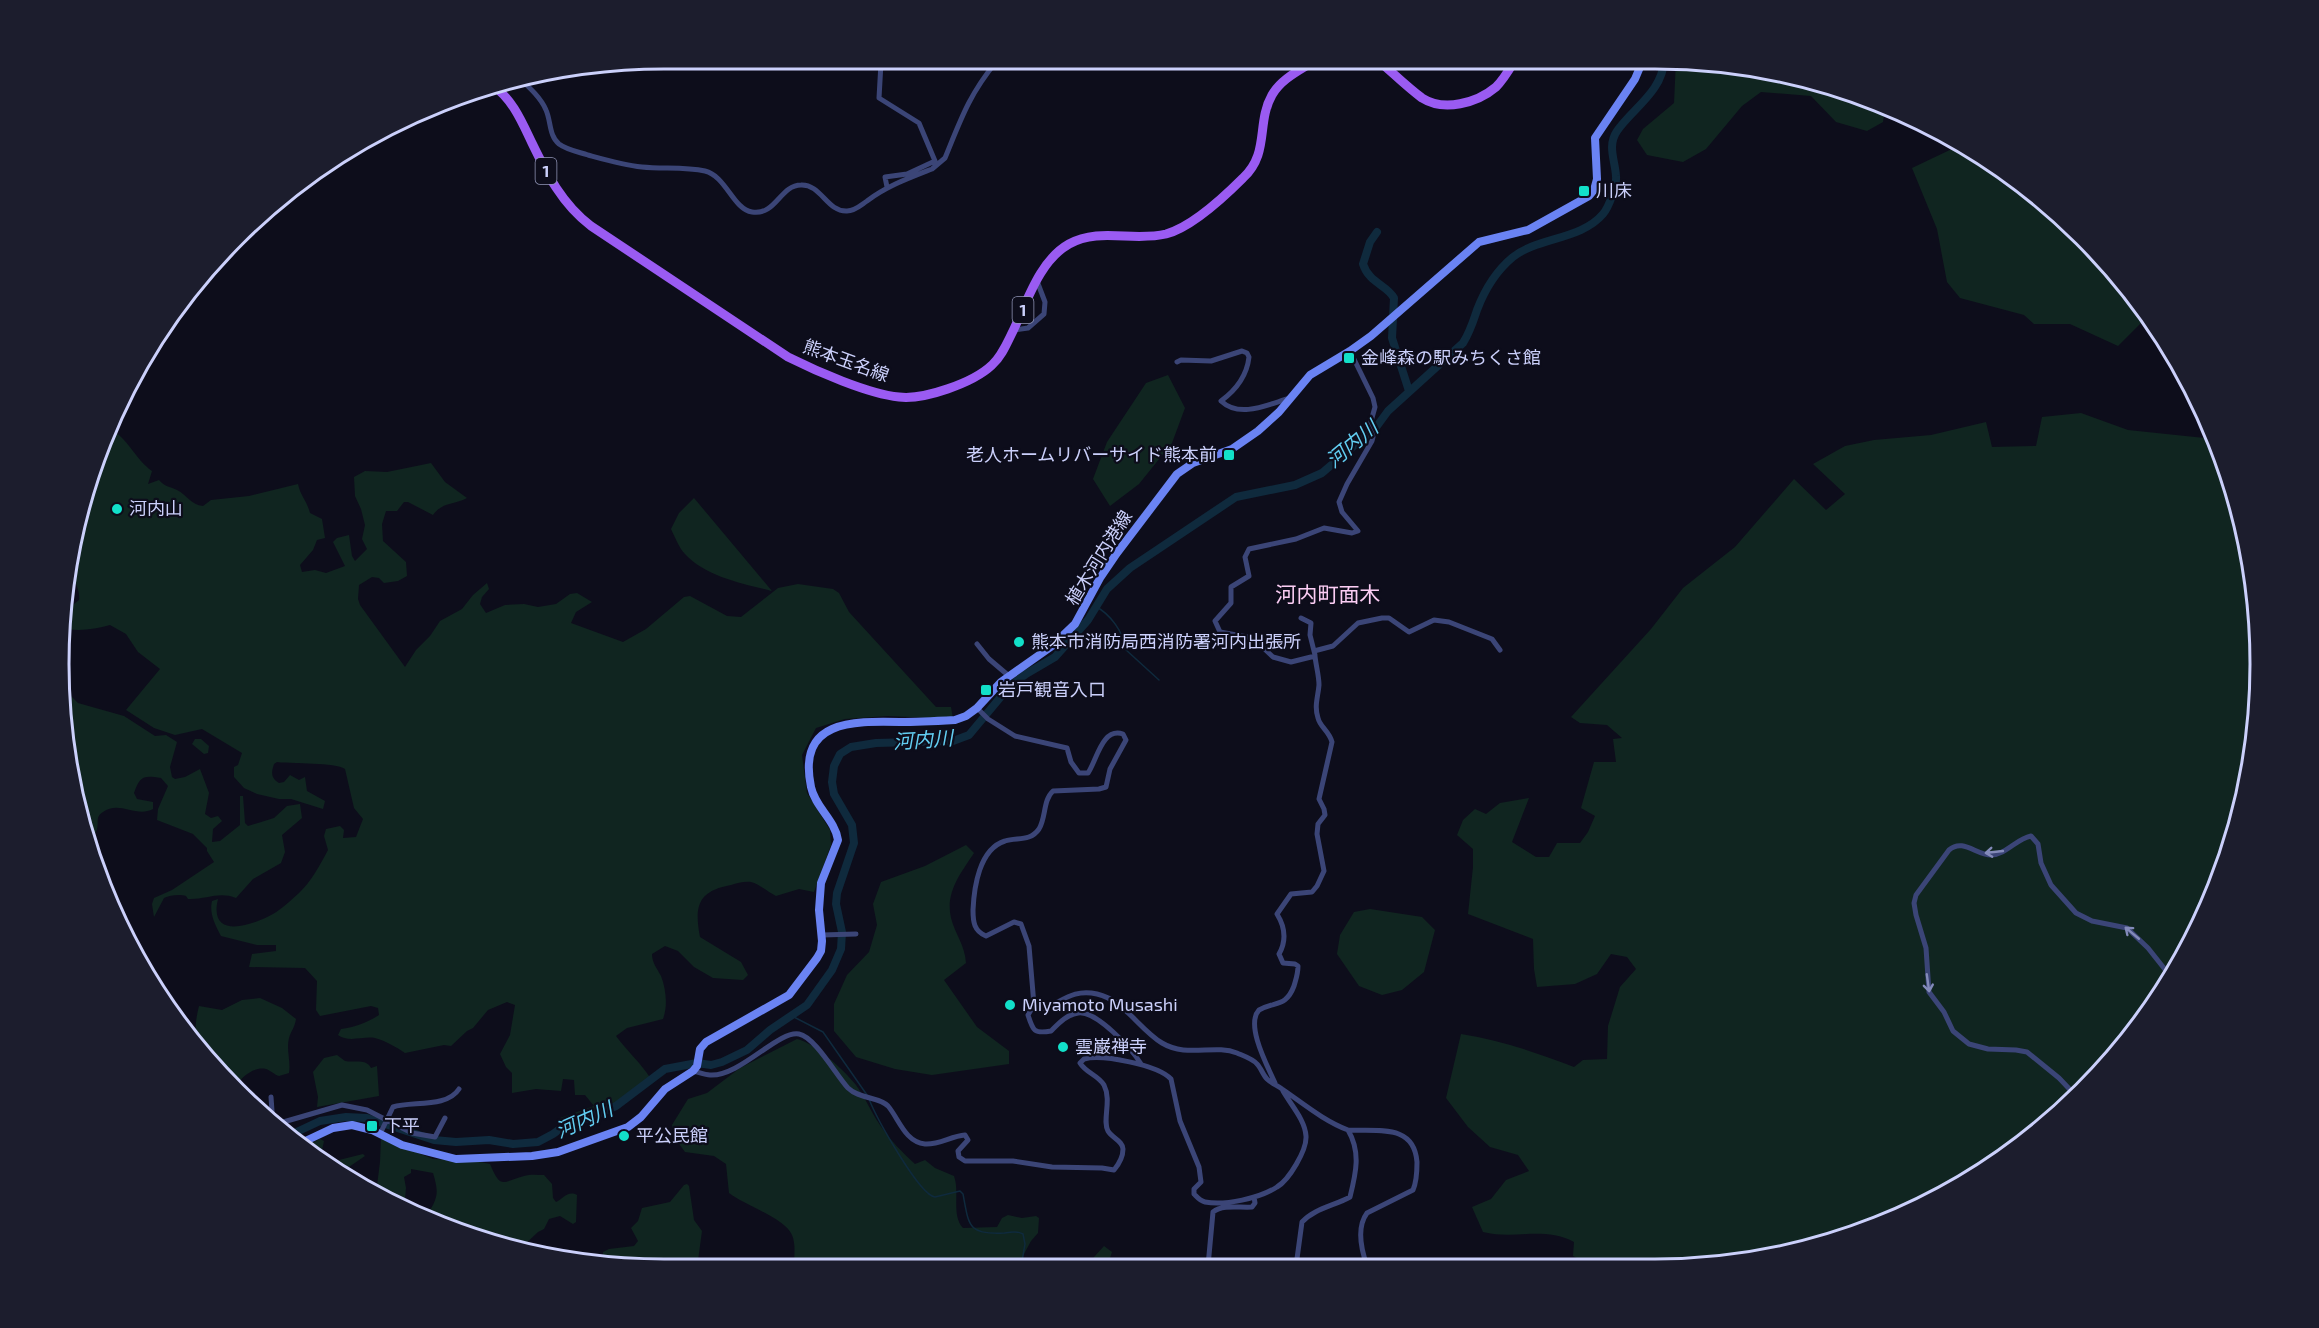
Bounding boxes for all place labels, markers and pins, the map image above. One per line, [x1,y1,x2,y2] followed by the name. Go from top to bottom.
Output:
[1596,179,1632,201] place label: 川床
[1577,184,1591,198] marker: 川床
[1361,346,1541,368] place label: 金峰森の駅みちくさ館
[1342,351,1356,365] marker: 金峰森の駅みちくさ館
[966,443,1217,465] place label: 老人ホームリバーサイド熊本前
[1222,448,1236,462] marker: 老人ホームリバーサイド熊本前
[129,497,183,519] place label: 河内山
[110,502,124,516] marker: 河内山
[1031,630,1301,652] place label: 熊本市消防局西消防署河内出張所
[1012,635,1026,649] marker: 熊本市消防局西消防署河内出張所
[998,678,1106,700] place label: 岩戸観音入口
[979,683,993,697] marker: 岩戸観音入口
[1022,993,1178,1015] place label: Miyamoto Musashi
[1003,998,1017,1012] marker: Miyamoto Musashi
[1075,1035,1147,1057] place label: 雲巌禅寺
[1056,1040,1070,1054] marker: 雲巌禅寺
[384,1114,420,1136] place label: 下平
[365,1119,379,1133] marker: 下平
[636,1124,708,1146] place label: 平公民館
[617,1129,631,1143] marker: 平公民館

